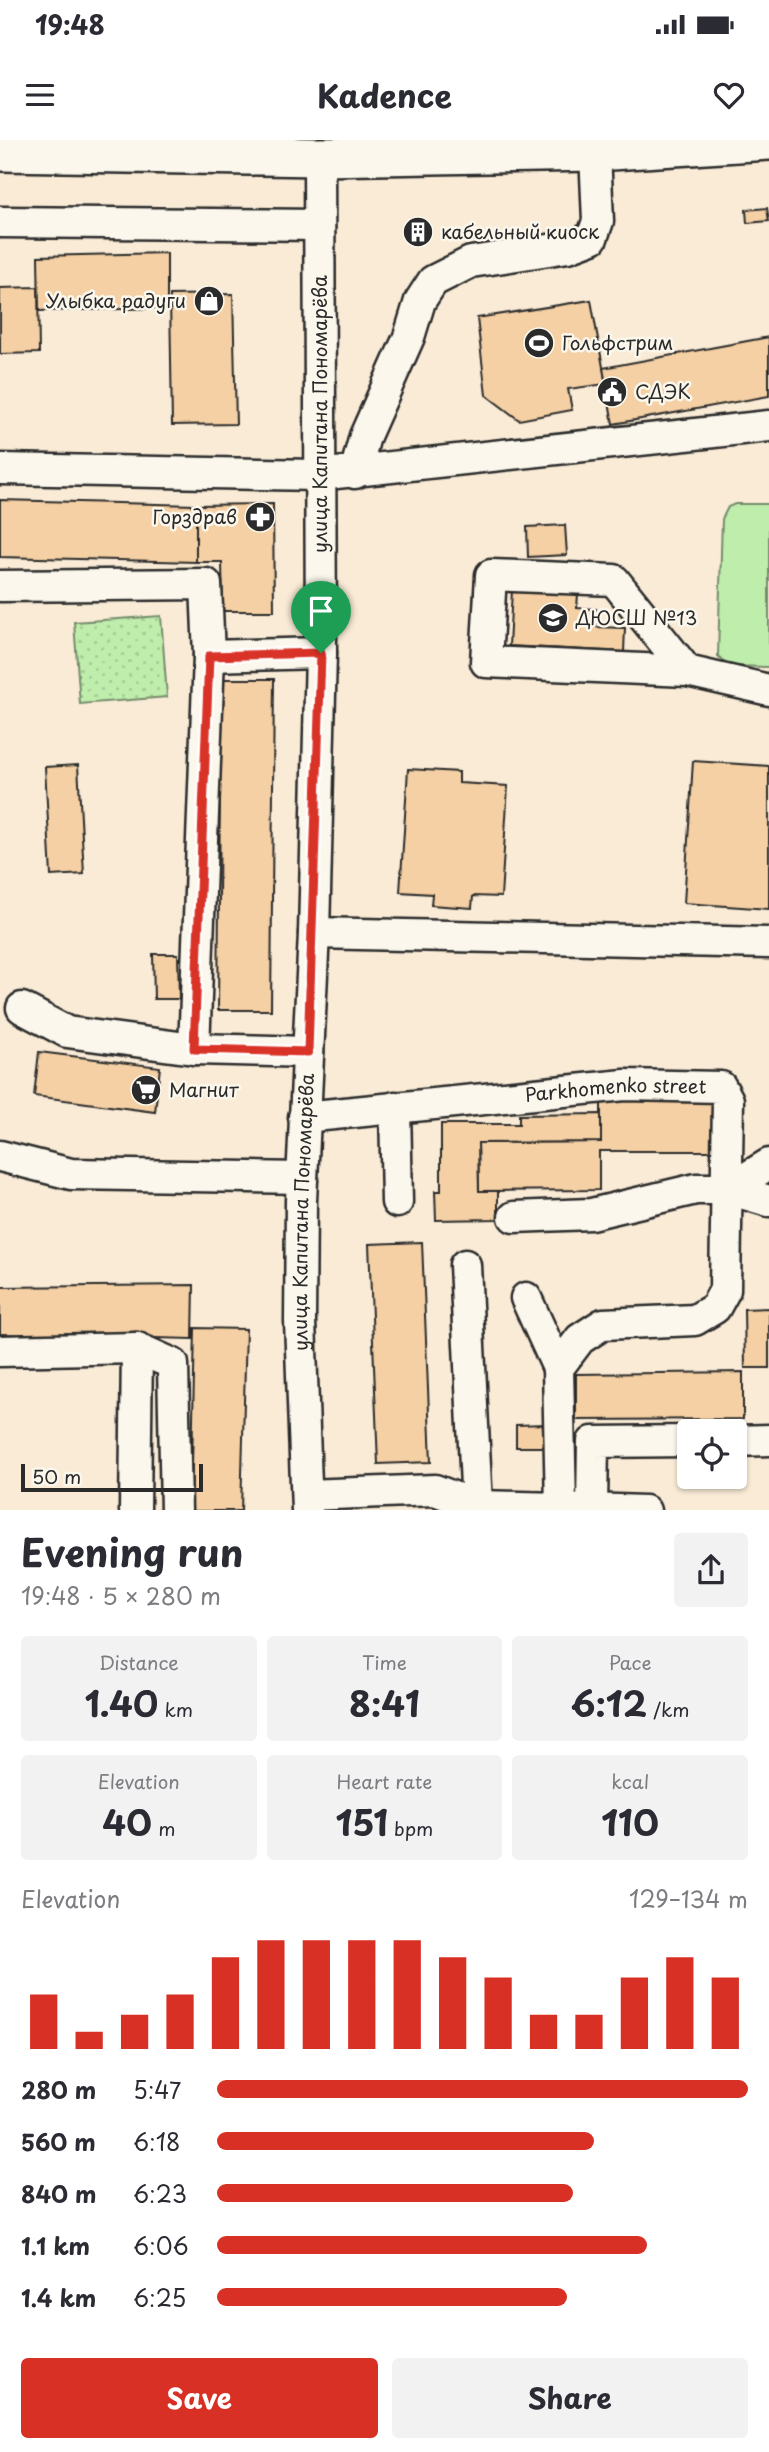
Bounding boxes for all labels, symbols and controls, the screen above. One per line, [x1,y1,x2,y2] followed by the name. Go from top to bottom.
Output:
[35,5,105,44] text: 19:48
[317,71,452,119] text: Kadence
[21,76,59,114] icon: menu
[710,76,748,114] icon: heart
[401,215,435,249] building icon: кабельный киоск
[441,217,600,245] place label: кабельный киоск
[305,275,333,553] street label: улица Капитана Пономарёва
[192,284,226,318] shop icon: Улыбка радуги
[46,286,186,314] place label: Улыбка радуги
[522,326,556,360] sports icon: Гольфстрим
[562,328,674,356] place label: Гольфстрим
[595,375,629,409] public building icon: СДЭК
[635,377,691,405] place label: СДЭК
[243,500,277,534] pharmacy icon: Горздрав
[152,502,237,530] place label: Горздрав
[291,581,351,653] pin
[302,592,340,630] icon: arrive
[536,601,570,635] school or university icon: ДЮСШ №13
[575,603,697,631] place label: ДЮСШ №13
[523,1070,707,1108] street label: Parkhomenko street
[285,1072,320,1352] street label: улица Капитана Пономарёва
[129,1073,163,1107] supermarket icon: Магнит
[169,1075,239,1103] place label: Магнит
[677,1419,747,1489] map controls
[677,1419,747,1489] button: locate
[21,1462,203,1493] scale bar
[32,1462,81,1490] text: 50 m
[21,1523,243,1580] text: Evening run
[674,1533,748,1607] button: share
[21,1578,221,1613] text: 19:48 · 5 × 280 m
[99,1648,179,1676] text: Distance
[362,1648,407,1676] text: Time
[609,1648,652,1676] text: Pace
[85,1676,158,1729] text: 1.40
[349,1676,420,1729] text: 8:41
[571,1676,647,1729] text: 6:12
[158,1695,193,1723] text: km
[647,1695,690,1723] text: /km
[98,1767,180,1795] text: Elevation
[337,1767,432,1795] text: Heart rate
[611,1767,649,1795] text: kcal
[102,1795,152,1848] text: 40
[336,1795,388,1848] text: 151
[601,1795,659,1848] text: 110
[152,1814,175,1842] text: m
[388,1814,433,1842] text: bpm
[21,1881,120,1916] text: Elevation
[629,1881,748,1916] text: 129–134 m
[21,2072,96,2107] text: 280 m
[133,2072,181,2107] text: 5:47
[21,2124,96,2159] text: 560 m
[133,2124,180,2159] text: 6:18
[21,2176,97,2211] text: 840 m
[133,2176,187,2211] text: 6:23
[21,2228,90,2263] text: 1.1 km
[133,2228,189,2263] text: 6:06
[21,2280,96,2315] text: 1.4 km
[133,2280,186,2315] text: 6:25
[21,2358,378,2438] button: Save
[392,2358,748,2438] button: Share

